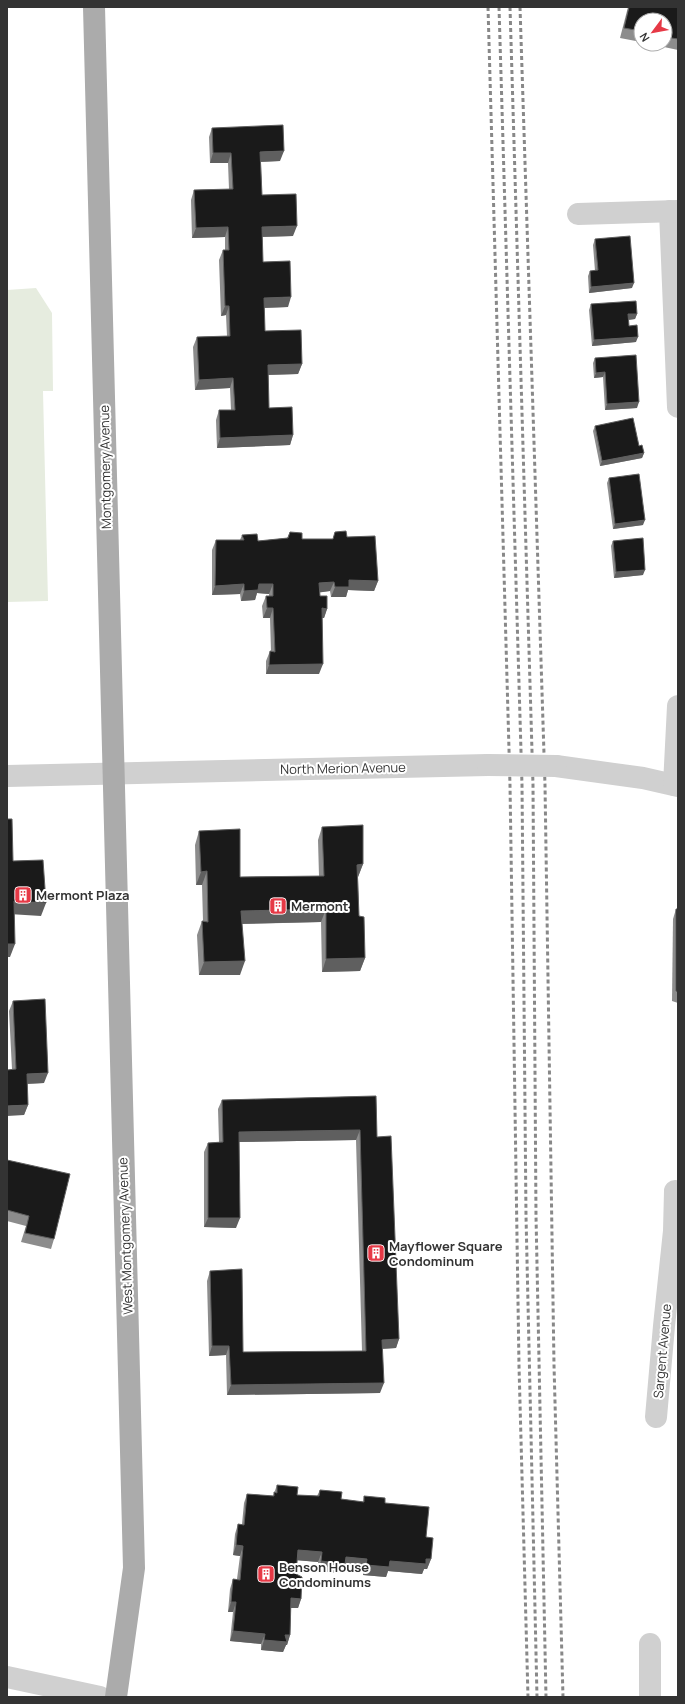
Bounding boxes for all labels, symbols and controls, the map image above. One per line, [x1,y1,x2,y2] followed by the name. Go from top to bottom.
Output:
[633,12,673,52] north arrow
[636,30,653,45] text: N
[95,404,115,529] street label: Montgomery Avenue
[280,758,406,778] street label: North Merion Avenue
[13,885,33,905] building icon: Mermont Plaza
[36,886,130,904] place label: Mermont Plaza
[268,896,288,916] building icon: Mermont
[291,897,349,915] place label: Mermont
[113,1156,137,1315] street label: West Montgomery Avenue
[389,1237,503,1270] place label: Mayflower Square Condominum
[366,1243,386,1263] building icon: Mayflower Square Condominum
[649,1303,675,1399] street label: Sargent Avenue
[279,1558,371,1591] place label: Benson House Condominums
[256,1564,276,1584] building icon: Benson House Condominums

